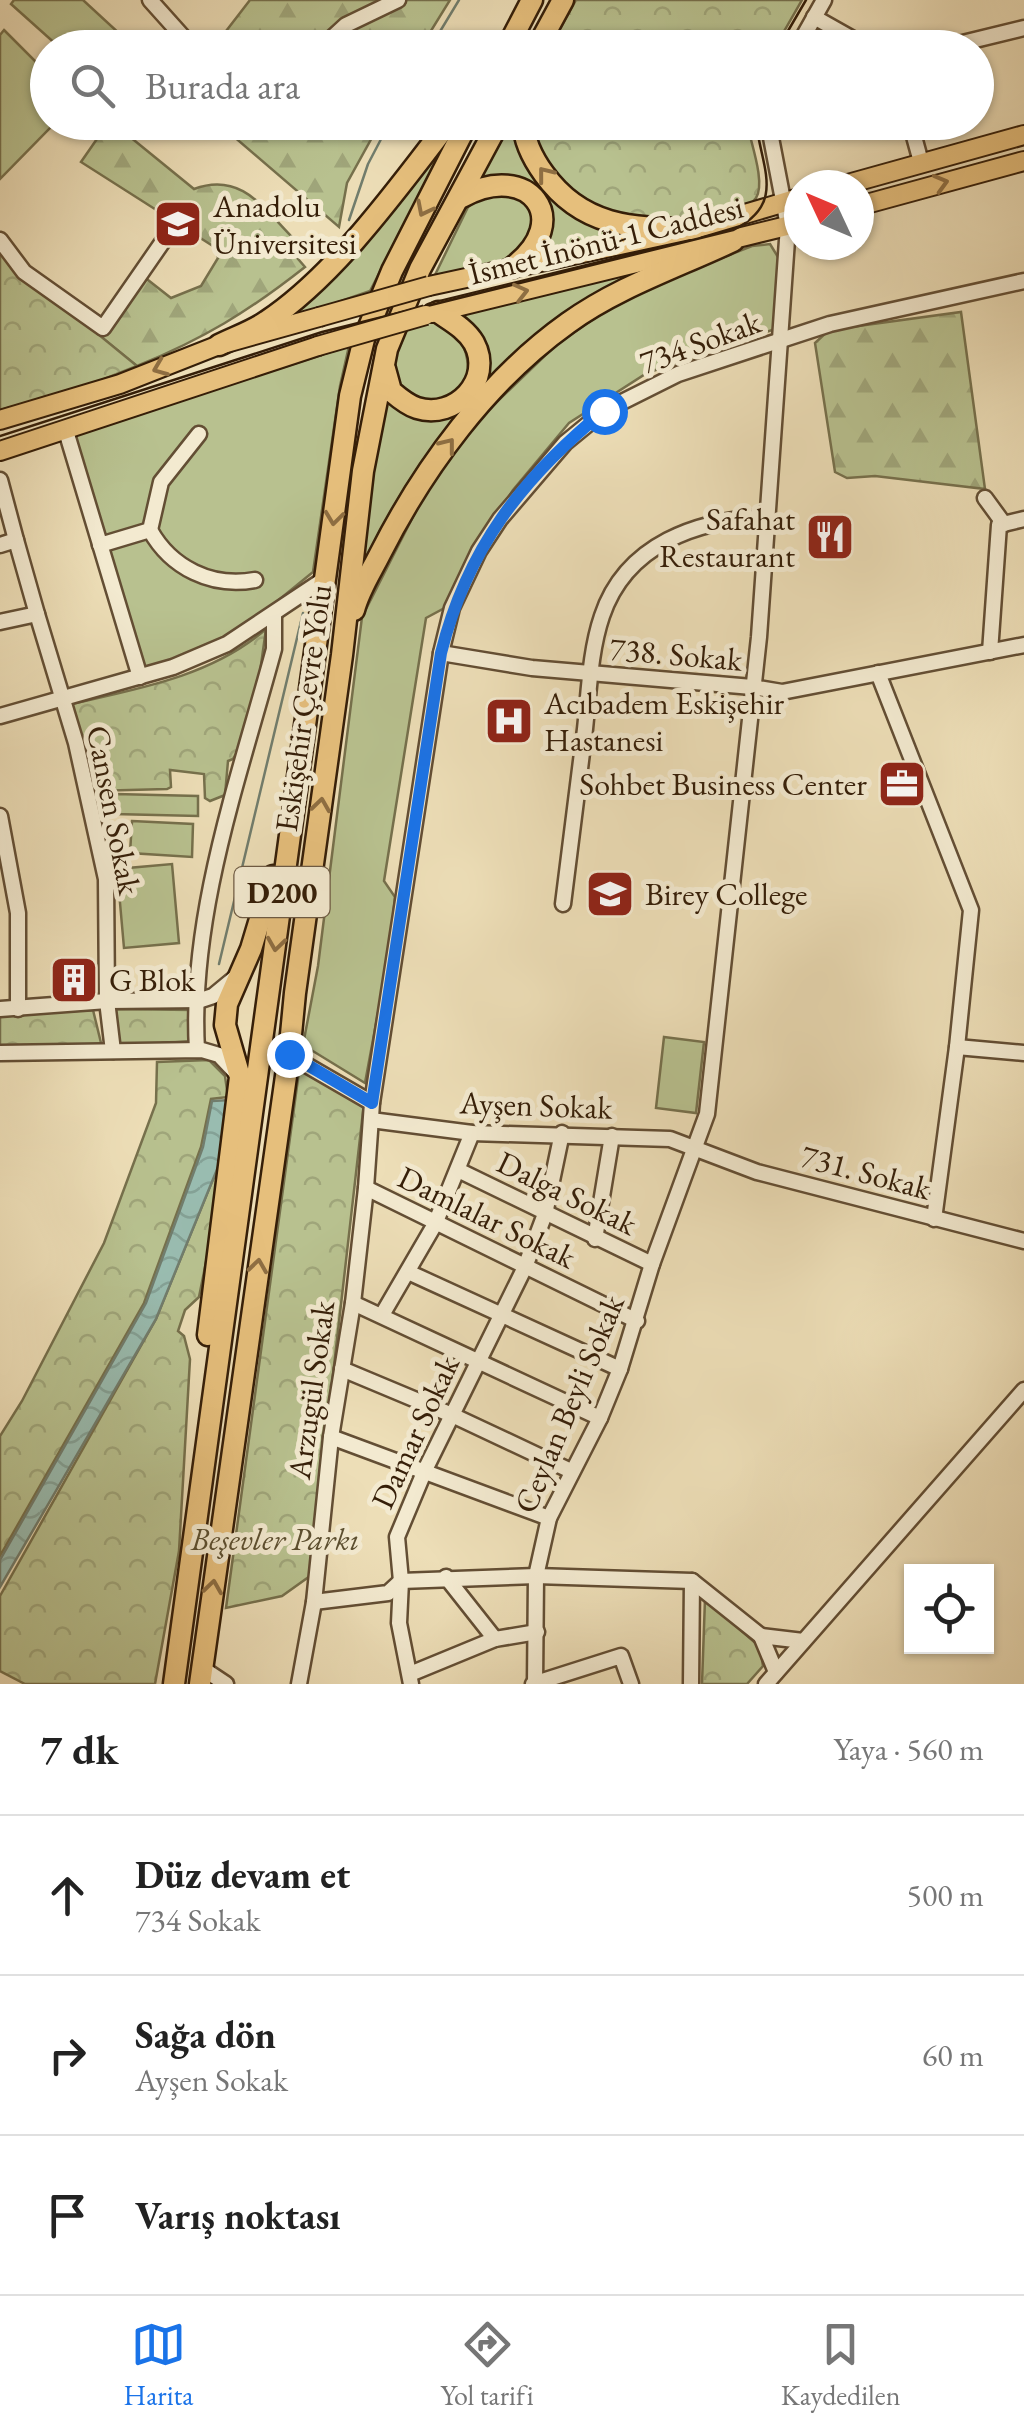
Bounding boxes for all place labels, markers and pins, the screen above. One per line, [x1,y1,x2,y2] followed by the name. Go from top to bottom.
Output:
[212,185,357,264] place label: Anadolu Üniversitesi
[152,198,204,250] school or university icon: Anadolu Üniversitesi
[659,498,795,577] place label: Safahat Restaurant
[804,511,856,563] restaurant icon: Safahat Restaurant
[543,682,784,761] place label: Acıbadem Eskişehir Hastanesi
[483,695,535,747] hospital icon: Acıbadem Eskişehir Hastanesi
[876,758,928,810] office icon: Sohbet Business Center
[579,763,867,805] place label: Sohbet Business Center
[584,868,636,920] school or university icon: Birey College
[645,873,808,915] place label: Birey College
[48,954,100,1006] building icon: G Blok
[109,959,197,1001] place label: G Blok

